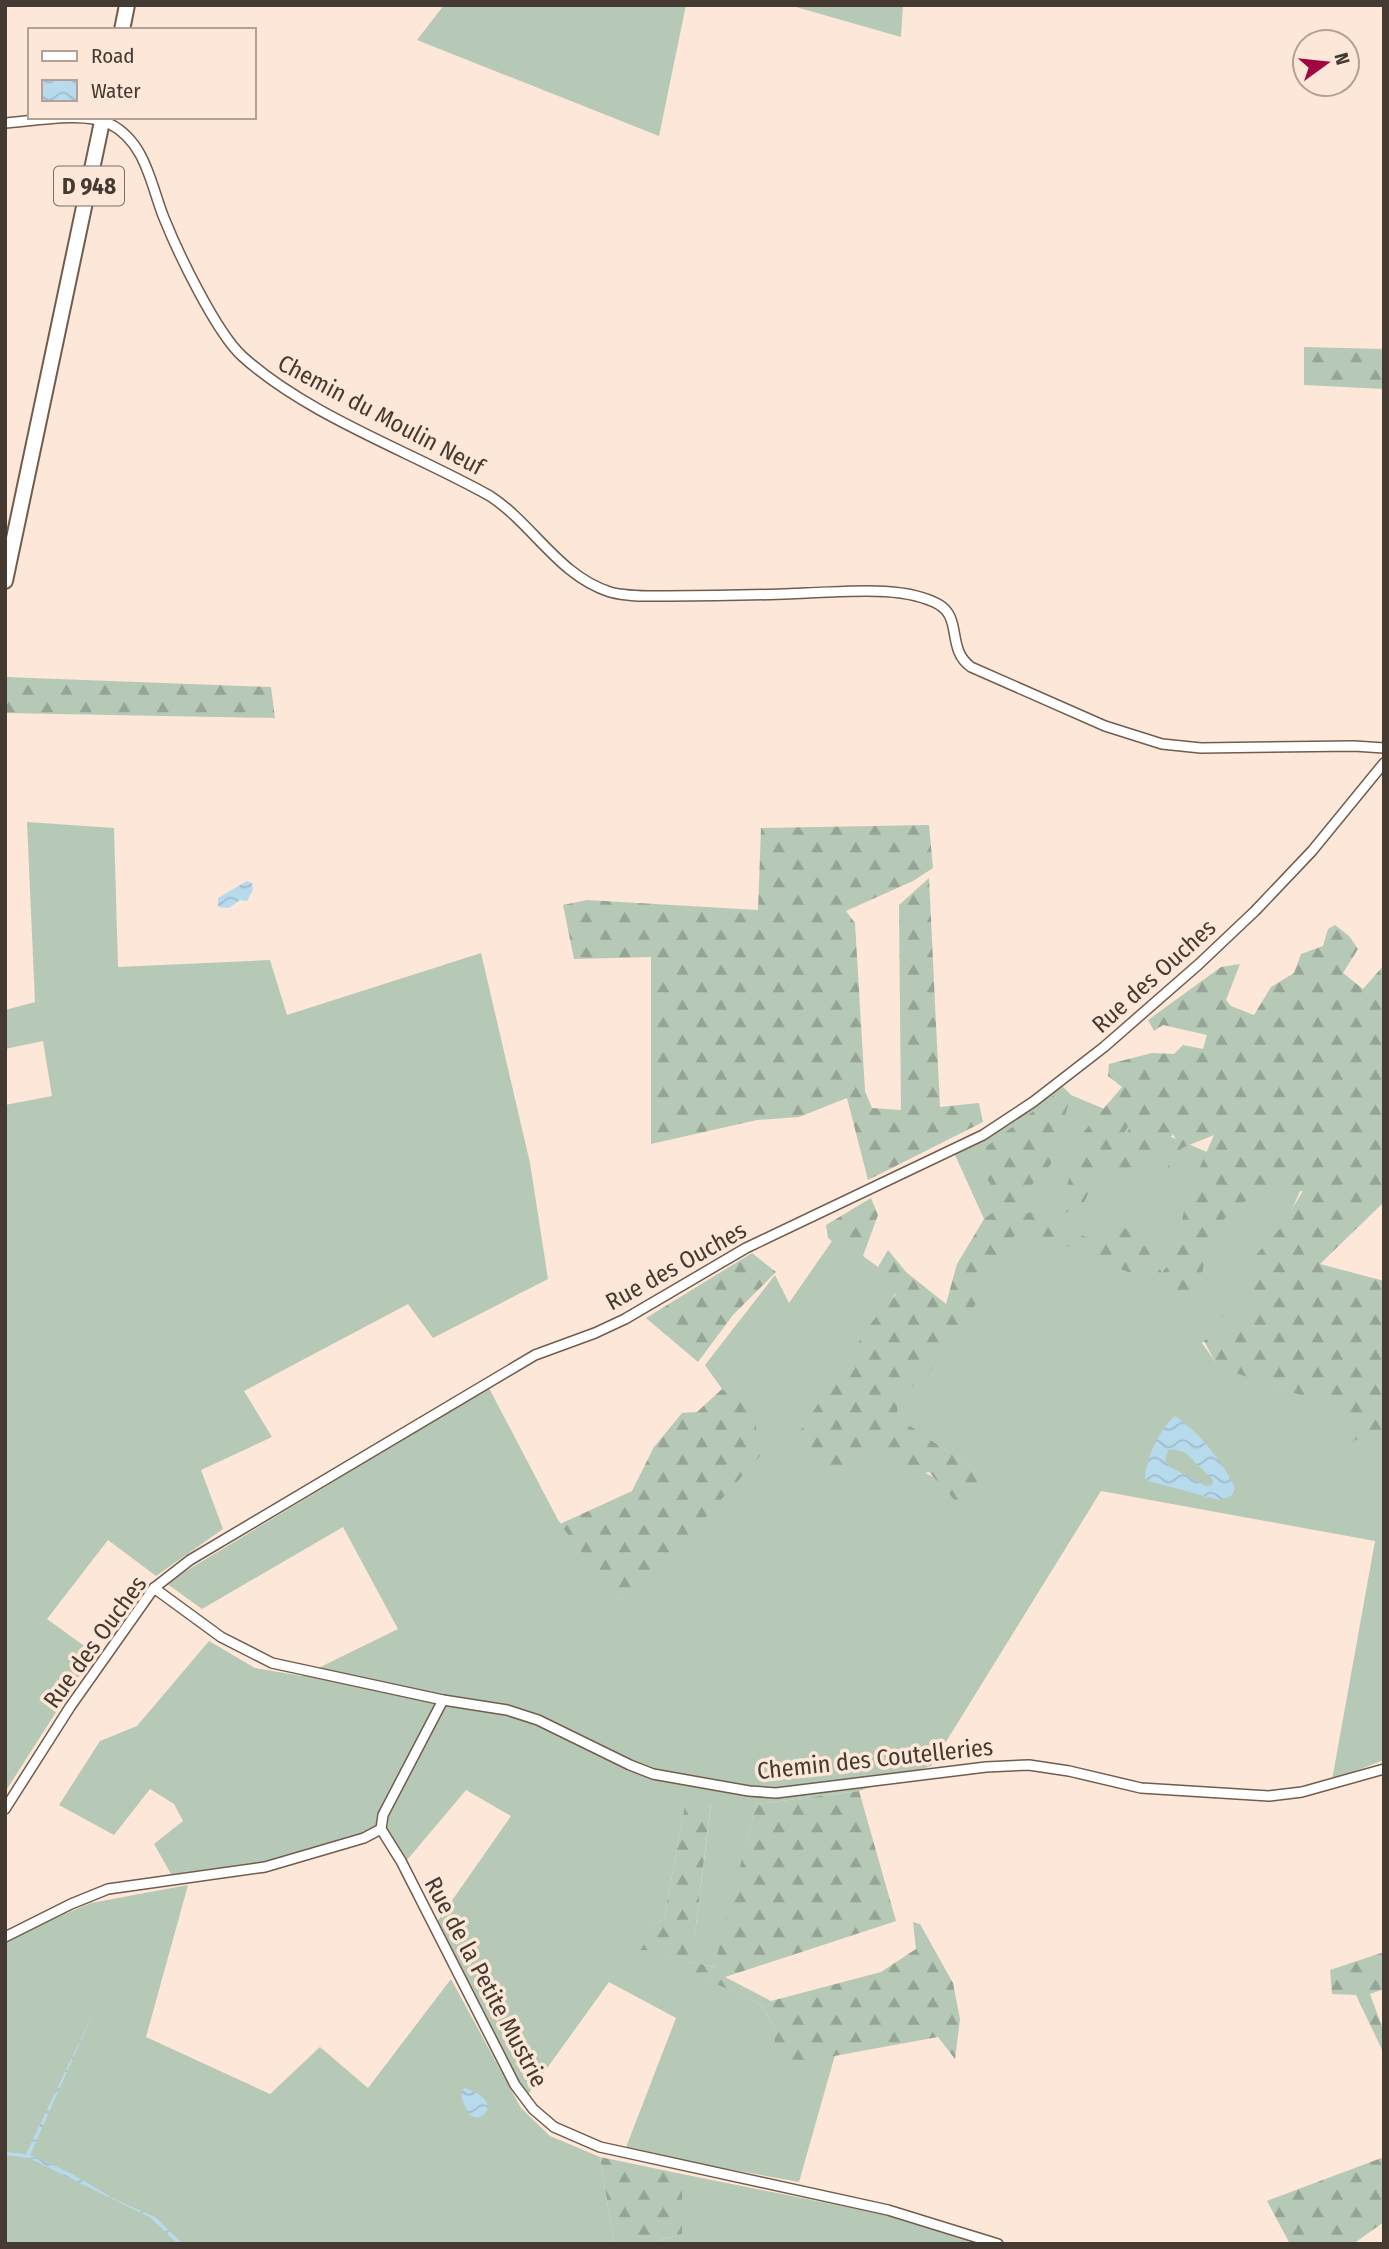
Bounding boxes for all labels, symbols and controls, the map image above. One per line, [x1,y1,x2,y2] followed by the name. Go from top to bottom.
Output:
[28,28,256,119] legend
[1291,28,1361,98] north arrow
[91,43,135,69] text: Road
[1329,50,1355,67] text: N
[91,78,141,104] text: Water
[54,167,124,206] road number: D 948
[273,349,490,482] street label: Chemin du Moulin Neuf
[1087,913,1221,1039] street label: Rue des Ouches
[601,1216,751,1316] street label: Rue des Ouches
[38,1571,152,1713] street label: Rue des Ouches
[756,1733,994,1785] street label: Chemin des Coutelleries
[419,1872,553,2092] street label: Rue de la Petite Mustrie

